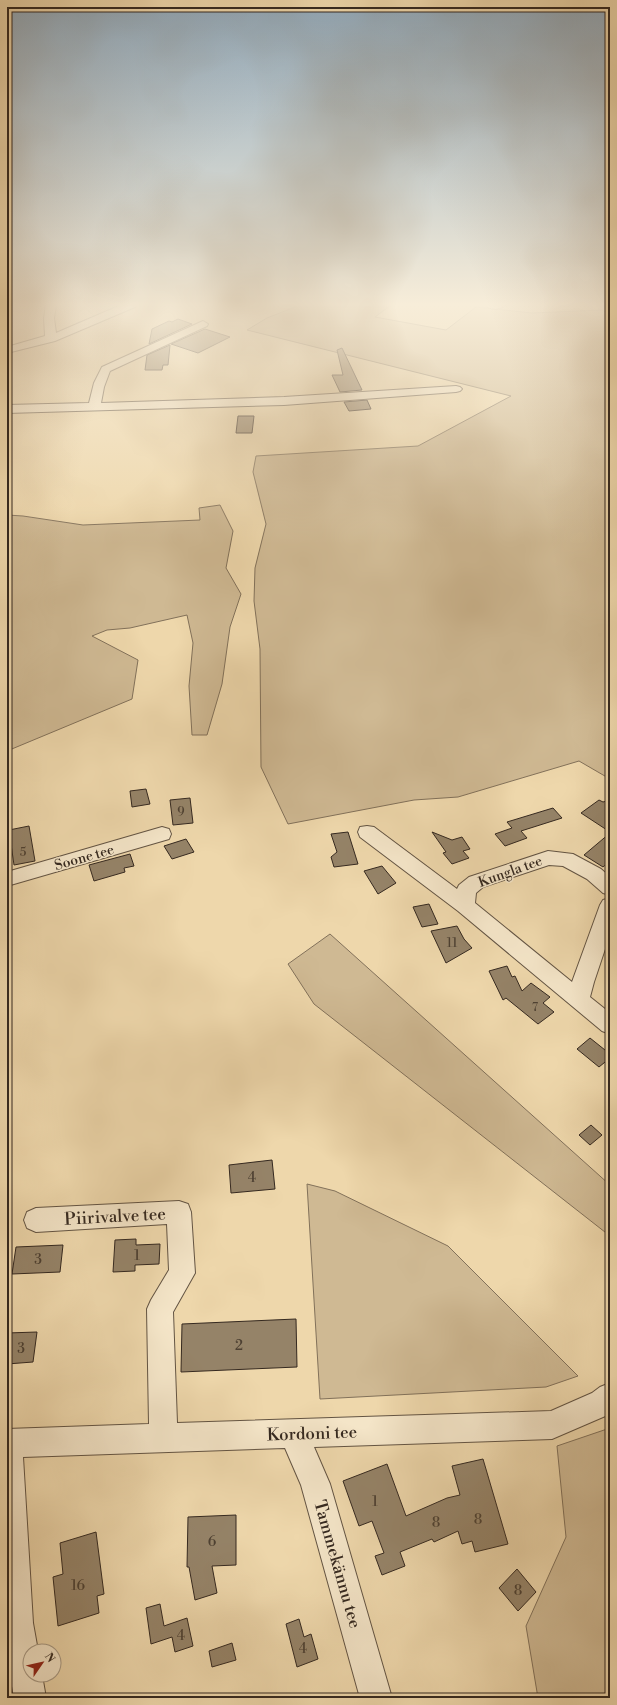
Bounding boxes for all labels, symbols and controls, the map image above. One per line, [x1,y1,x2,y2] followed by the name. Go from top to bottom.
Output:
[177,805,185,820] house number: 9
[52,841,116,875] street label: Soone tee
[20,845,27,860] house number: 5
[476,852,545,892] street label: Kungla tee
[447,936,458,951] house number: 11
[532,1000,538,1015] house number: 7
[248,1169,256,1187] house number: 4
[64,1203,166,1231] street label: Piirivalve tee
[134,1247,140,1265] house number: 1
[34,1251,42,1269] house number: 3
[235,1337,243,1355] house number: 2
[17,1340,25,1358] house number: 3
[266,1421,358,1447] street label: Kordoni tee
[372,1493,378,1511] house number: 1
[308,1498,366,1631] street label: Tammekännu tee
[474,1511,482,1529] house number: 8
[432,1514,440,1532] house number: 8
[208,1533,217,1551] house number: 6
[71,1577,86,1595] house number: 16
[514,1582,522,1600] house number: 8
[177,1627,185,1645] house number: 4
[299,1640,307,1658] house number: 4
[22,1643,62,1683] north arrow
[41,1650,58,1666] text: N

